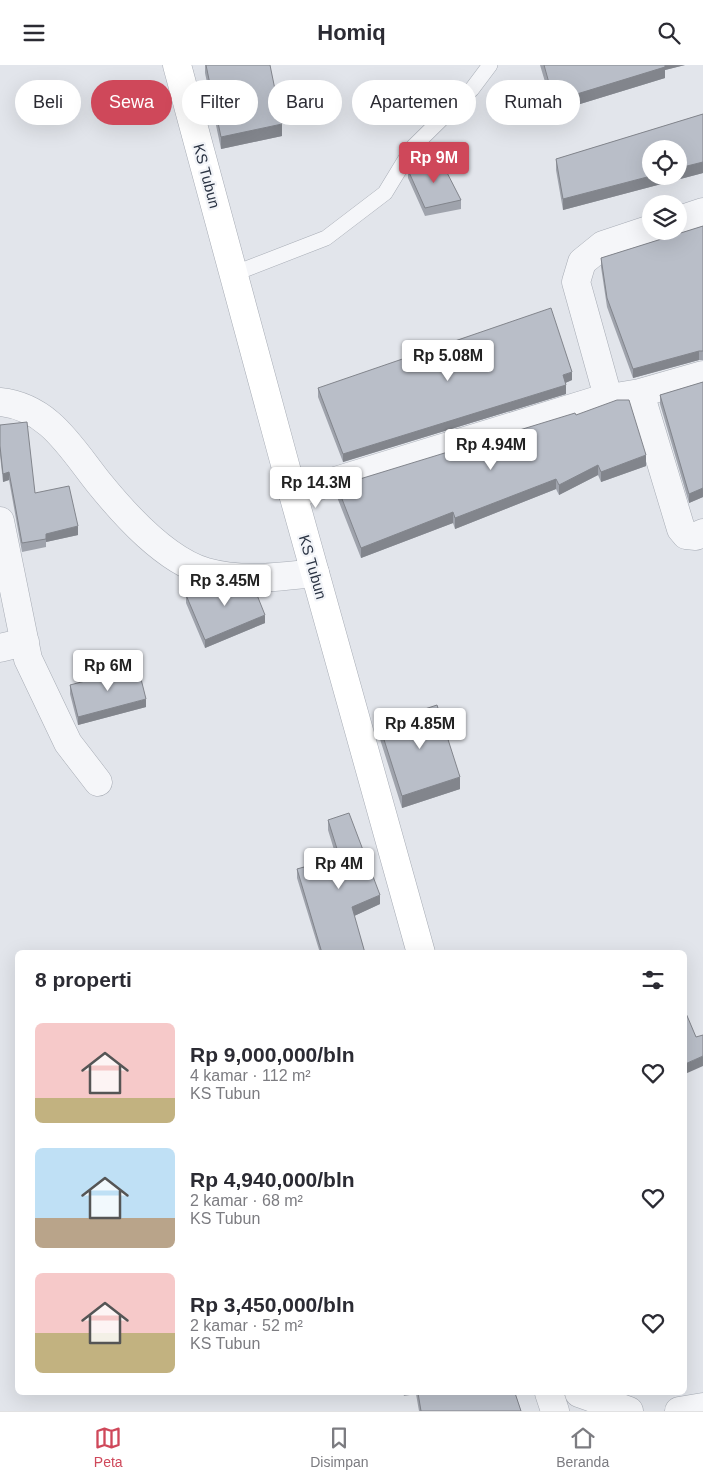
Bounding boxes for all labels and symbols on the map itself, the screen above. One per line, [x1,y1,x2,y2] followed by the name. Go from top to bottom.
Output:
[399,141,469,184] pin: Rp 9M
[190,142,224,210] street label: KS Tubun
[396,339,500,382] pin: Rp 5.08M
[439,429,543,471] pin: Rp 4.94M
[264,467,368,509] pin: Rp 14.3M
[296,533,330,601] street label: KS Tubun
[173,565,277,607] pin: Rp 3.45M
[73,649,143,692] pin: Rp 6M
[368,707,472,750] pin: Rp 4.85M
[304,847,374,890] pin: Rp 4M

